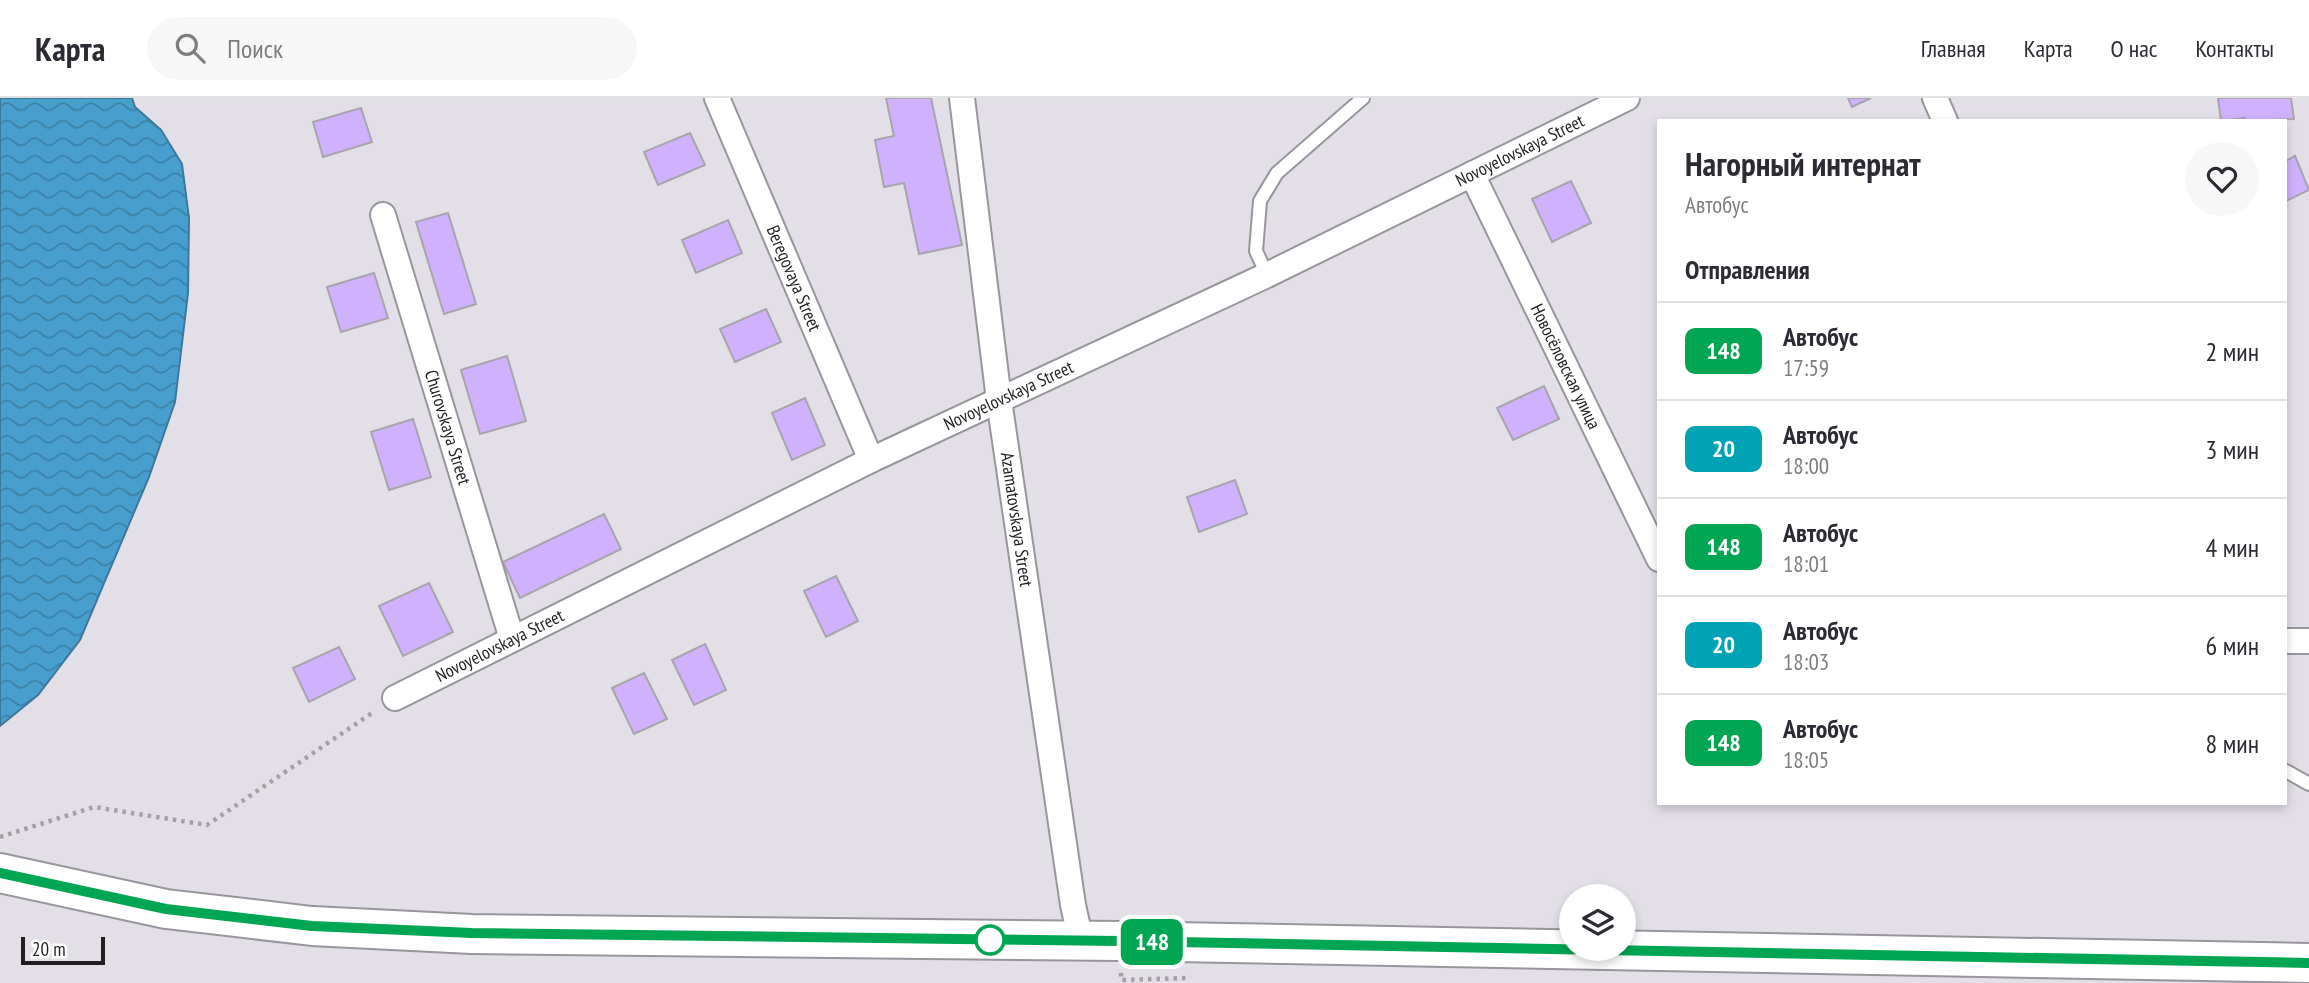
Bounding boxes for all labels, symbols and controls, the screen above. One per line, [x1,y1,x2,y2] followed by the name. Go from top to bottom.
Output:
[147,17,637,80] search box
[35,27,105,70] text: Карта
[171,29,209,67] icon: search
[227,32,283,65] text: Поиск
[1921,33,1986,64] text: Главная
[2024,33,2073,64] text: Карта
[2111,33,2157,64] text: О нас
[2195,33,2274,64] text: Контакты
[1452,109,1588,192] street label: Novoyelovskaya Street
[1685,142,1921,185] text: Нагорный интернат
[2185,142,2259,216] button: heart
[1685,190,1749,219] text: Автобус
[762,222,827,335] street label: Beregovaya Street
[1685,253,1810,286] text: Отправления
[1526,300,1606,433] street label: Новосёловская улица
[1783,320,1858,353] text: Автобус
[1706,335,1741,366] text: 148
[2206,335,2259,368] text: 2 мин
[1783,353,1829,382] text: 17:59
[940,355,1077,435] street label: Novoyelovskaya Street
[420,367,476,488] street label: Churovskaya Street
[1783,418,1858,451] text: Автобус
[1712,433,1735,464] text: 20
[2206,433,2259,466] text: 3 мин
[996,451,1038,588] street label: Azamatovskaya Street
[1783,451,1829,480] text: 18:00
[1783,516,1858,549] text: Автобус
[1706,531,1741,562] text: 148
[2206,531,2259,564] text: 4 мин
[1783,549,1829,578] text: 18:01
[432,604,567,687] street label: Novoyelovskaya Street
[1783,614,1858,647] text: Автобус
[1712,629,1735,660] text: 20
[2206,629,2259,662] text: 6 мин
[1783,647,1829,676] text: 18:03
[1783,712,1858,745] text: Автобус
[1706,727,1741,758] text: 148
[2206,727,2259,760] text: 8 мин
[1783,745,1829,774] text: 18:05
[1559,884,1636,961] map controls
[1559,884,1636,961] button: layers
[1112,919,1192,965] line badge: 148
[975,925,1005,955] unlabelled marker
[1135,926,1169,957] text: 148
[21,934,105,966] scale bar
[32,937,66,961] text: 20 m

